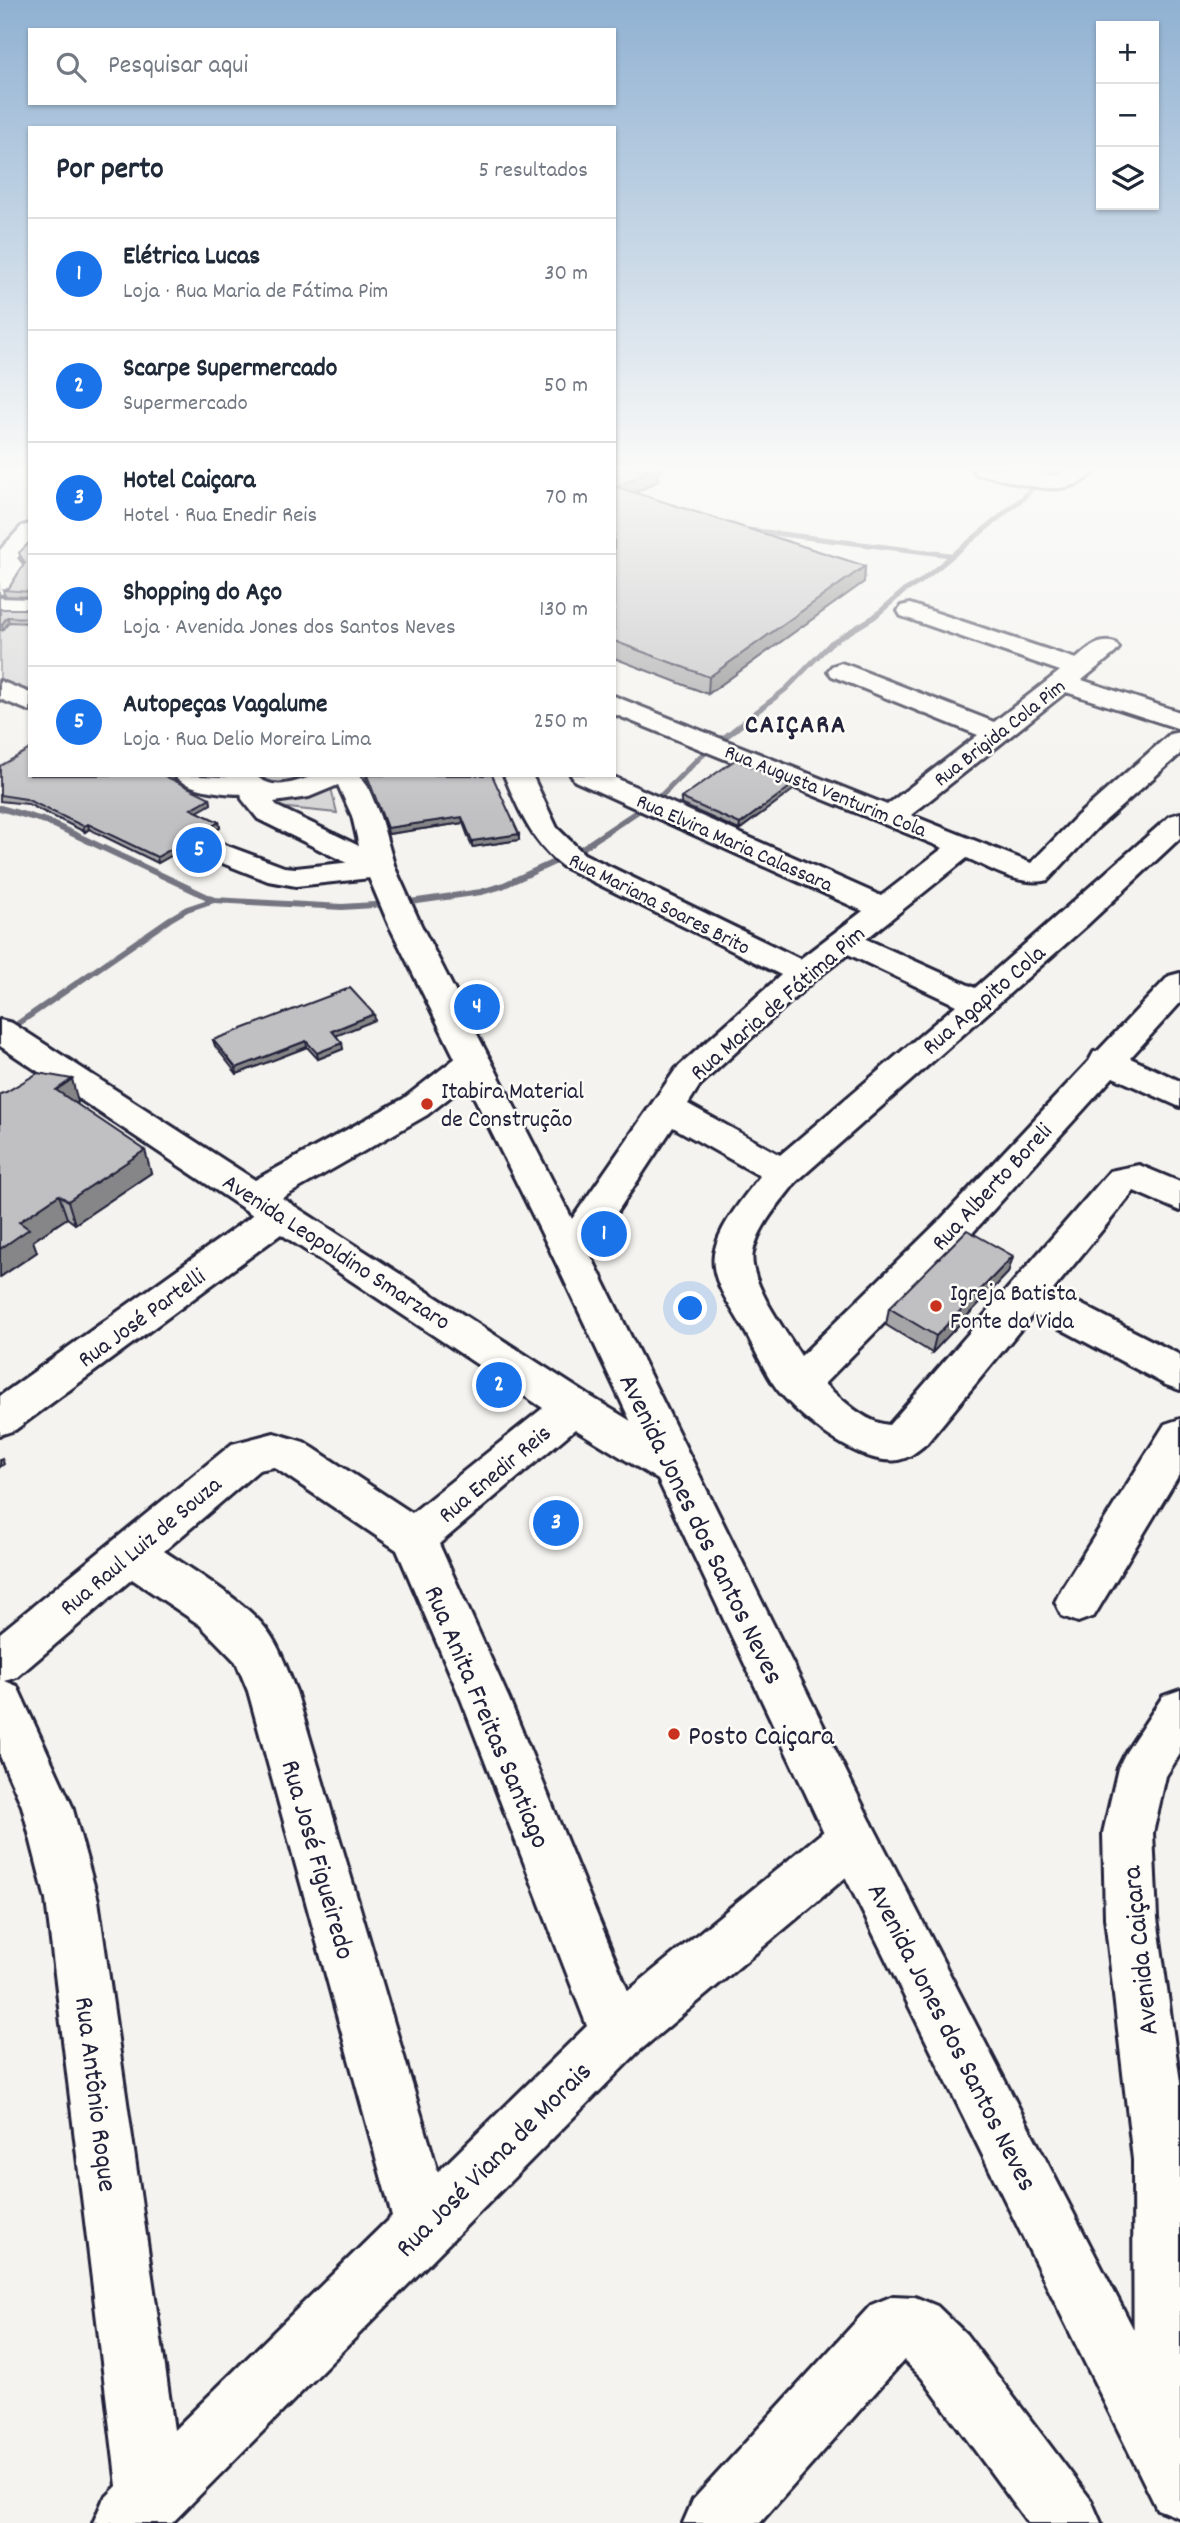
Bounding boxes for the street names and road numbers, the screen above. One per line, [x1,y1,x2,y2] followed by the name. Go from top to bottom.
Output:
[928,673,1073,796] street label: Rua Brigida Cola Pim
[719,739,931,847] street label: Rua Augusta Venturim Cola
[631,788,838,902] street label: Rua Elvira Maria Calassara
[563,847,754,964] street label: Rua Mariana Soares Brito
[684,918,874,1090] street label: Rua Maria de Fátima Pim
[916,938,1055,1064] street label: Rua Agapito Cola
[925,1116,1062,1260] street label: Rua Alberto Boreli
[215,1167,456,1340] street label: Avenida Leopoldino Smarzaro
[72,1261,214,1377] street label: Rua José Partelli
[606,1368,791,1692] street label: Avenida Jones dos Santos Neves
[432,1418,560,1533] street label: Rua Enedir Reis
[54,1469,231,1625] street label: Rua Raul Luiz de Souza
[411,1580,558,1856] street label: Rua Anita Freitas Santiago
[268,1756,363,1965] street label: Rua José Figueiredo
[1114,1863,1172,2037] street label: Avenida Caiçara
[854,1877,1045,2199] street label: Avenida Jones dos Santos Neves
[61,1995,125,2194] street label: Rua Antônio Roque
[388,2054,603,2269] street label: Rua José Viana de Morais

